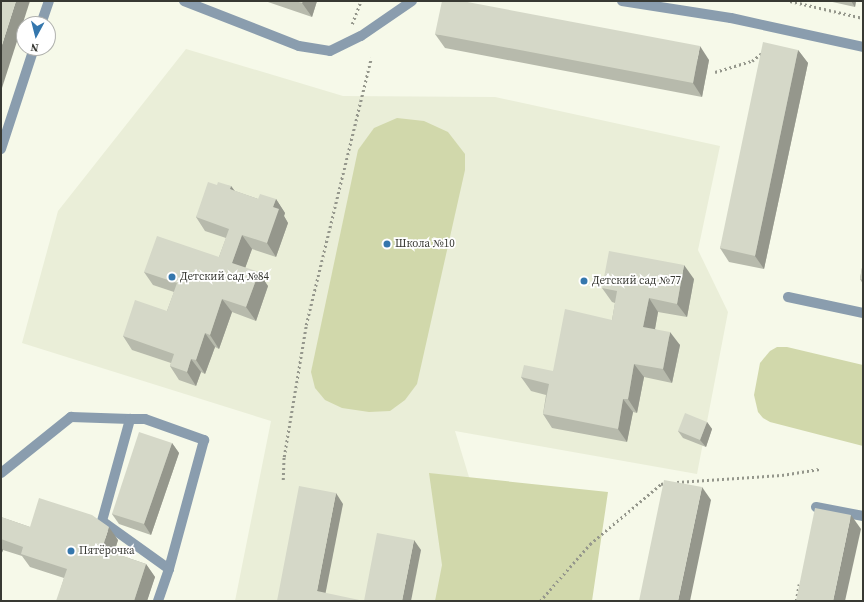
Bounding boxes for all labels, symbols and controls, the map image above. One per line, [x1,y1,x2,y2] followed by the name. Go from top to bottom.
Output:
[16,16,56,56] north arrow
[30,39,39,55] text: N
[395,237,455,251] place label: Школа №10
[382,239,392,249] marker: Школа №10
[180,270,269,284] place label: Детский сад №84
[167,272,177,282] marker: Детский сад №84
[592,274,681,288] place label: Детский сад №77
[579,276,589,286] marker: Детский сад №77
[79,544,135,558] place label: Пятёрочка
[66,546,76,556] marker: Пятёрочка

